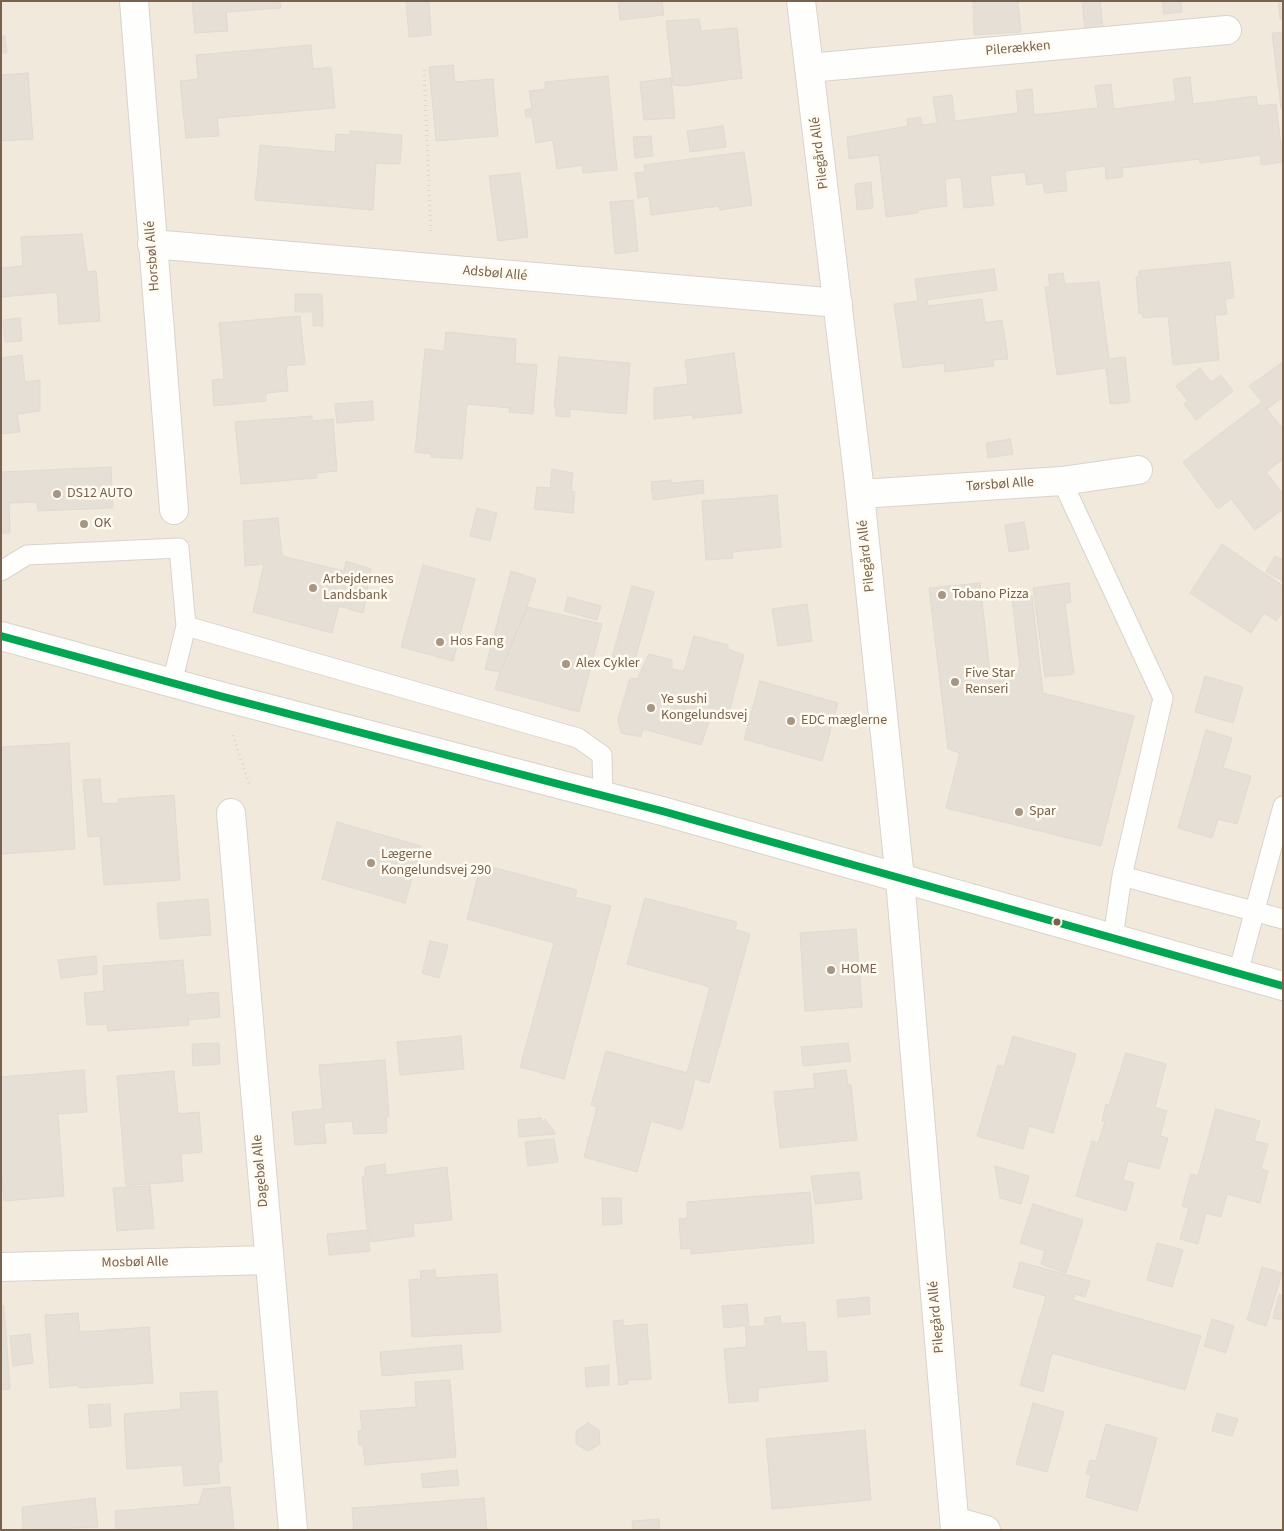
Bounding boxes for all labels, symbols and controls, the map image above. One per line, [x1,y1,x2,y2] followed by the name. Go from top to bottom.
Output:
[985,38,1051,60] street label: Pilerækken
[807,116,833,190] street label: Pilegård Allé
[142,220,164,292] street label: Horsbøl Allé
[462,263,528,285] street label: Adsbøl Allé
[965,474,1035,496] street label: Tørsbøl Alle
[67,486,133,502] place label: DS12 AUTO
[51,488,63,500] marker: DS12 AUTO
[94,516,111,532] place label: OK
[78,518,90,530] marker: OK
[855,519,879,593] street label: Pilegård Allé
[323,572,394,604] place label: Arbejdernes Landsbank
[307,582,319,594] marker: Arbejdernes Landsbank
[952,587,1029,603] place label: Tobano Pizza
[936,589,948,601] marker: Tobano Pizza
[450,634,504,650] place label: Hos Fang
[434,636,446,648] marker: Hos Fang
[576,656,640,672] place label: Alex Cykler
[560,658,572,670] marker: Alex Cykler
[965,666,1015,699] place label: Five Star Renseri
[949,676,961,688] marker: Five Star Renseri
[661,692,747,724] place label: Ye sushi Kongelundsvej
[645,702,657,714] marker: Ye sushi Kongelundsvej
[801,713,887,729] place label: EDC mæglerne
[785,715,797,727] marker: EDC mæglerne
[1029,804,1056,820] place label: Spar
[1013,806,1025,818] marker: Spar
[381,847,491,880] place label: Lægerne Kongelundsvej 290
[365,857,377,869] marker: Lægerne Kongelundsvej 290
[1052,917,1062,927] unlabelled marker
[841,962,877,978] place label: HOME
[825,964,837,976] marker: HOME
[249,1134,273,1208] street label: Dagebøl Alle
[101,1254,169,1272] street label: Mosbøl Alle
[925,1280,949,1354] street label: Pilegård Allé

